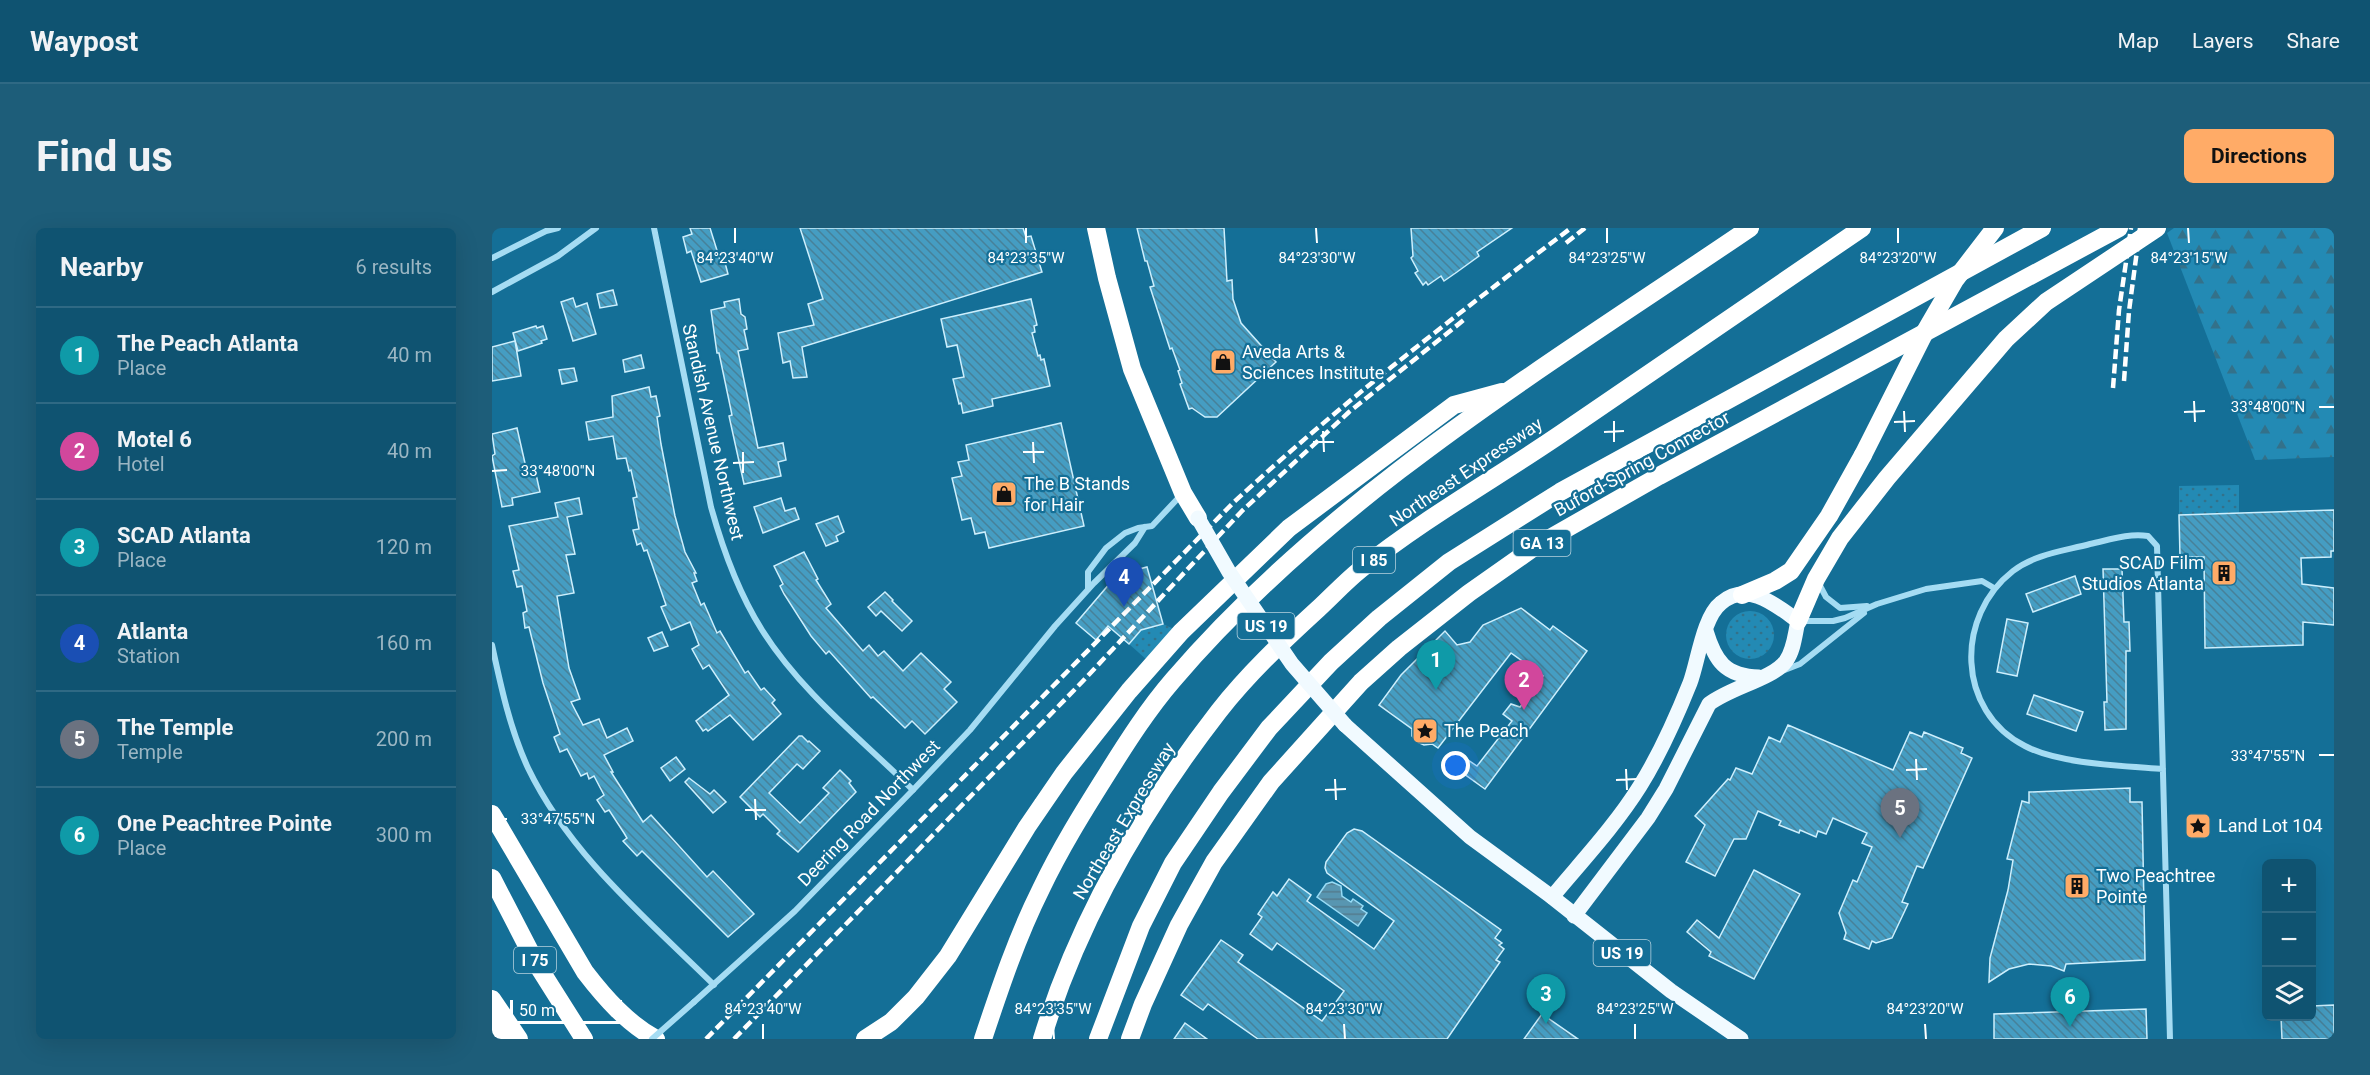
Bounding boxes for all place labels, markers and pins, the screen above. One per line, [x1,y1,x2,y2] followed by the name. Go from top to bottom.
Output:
[1242,341,1384,383] place label: Aveda Arts & Sciences Institute
[1208,347,1238,377] shop icon: Aveda Arts & Sciences Institute
[1024,473,1130,515] place label: The B Stands for Hair
[989,479,1019,509] shop icon: The B Stands for Hair
[2082,552,2204,594] place label: SCAD Film Studios Atlanta
[1104,558,1144,607] pin: 4
[2209,558,2239,588] building icon: SCAD Film Studios Atlanta
[1416,640,1456,690] pin: 1
[1504,660,1544,710] pin: 2
[1410,716,1440,746] place icon: The Peach
[1444,720,1529,741] place label: The Peach
[1880,788,1920,838] pin: 5
[2183,811,2213,841] place icon: Land Lot 104
[2218,815,2323,836] place label: Land Lot 104
[2096,865,2215,907] place label: Two Peachtree Pointe
[2062,871,2092,901] building icon: Two Peachtree Pointe
[1526,974,1566,1024] pin: 3
[2050,978,2090,1027] pin: 6

